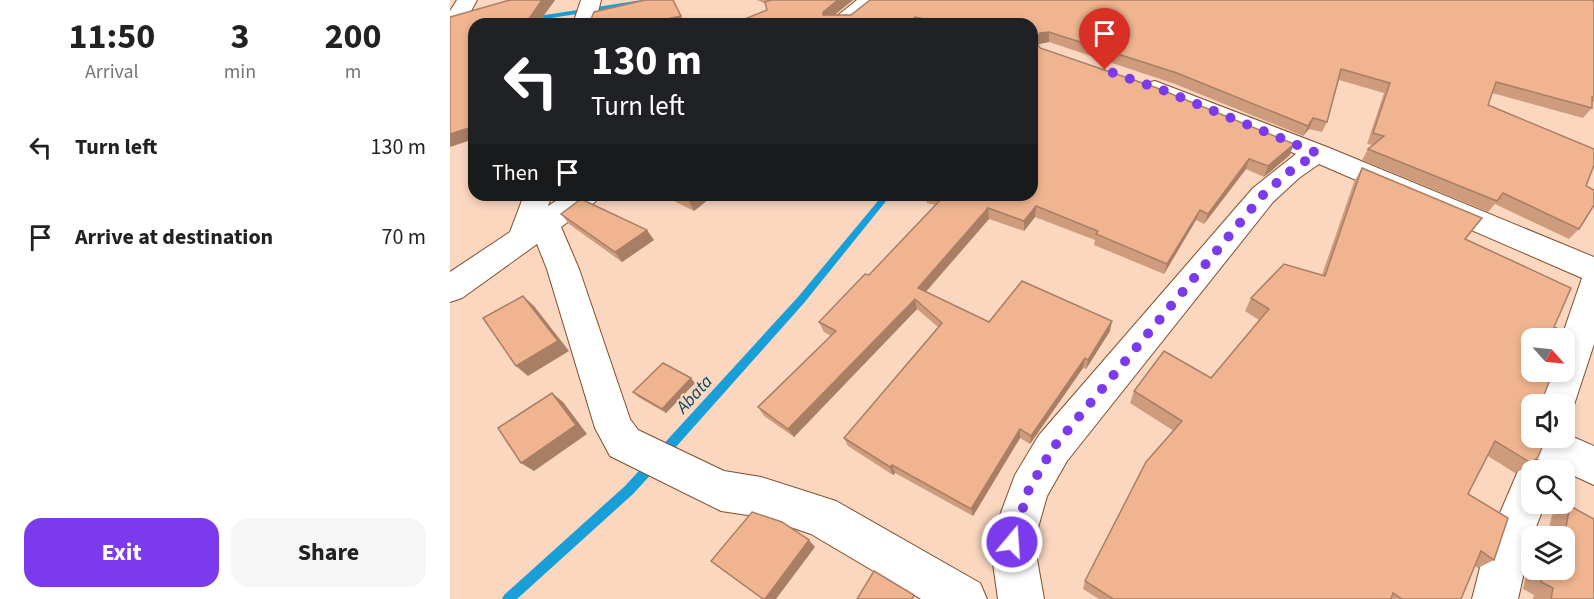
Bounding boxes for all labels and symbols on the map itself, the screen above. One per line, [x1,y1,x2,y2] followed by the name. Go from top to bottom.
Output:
[1079,8,1130,70] pin
[1521,328,1575,382] north arrow
[670,369,719,420] water label: Abata
[980,510,1044,574] position arrow

